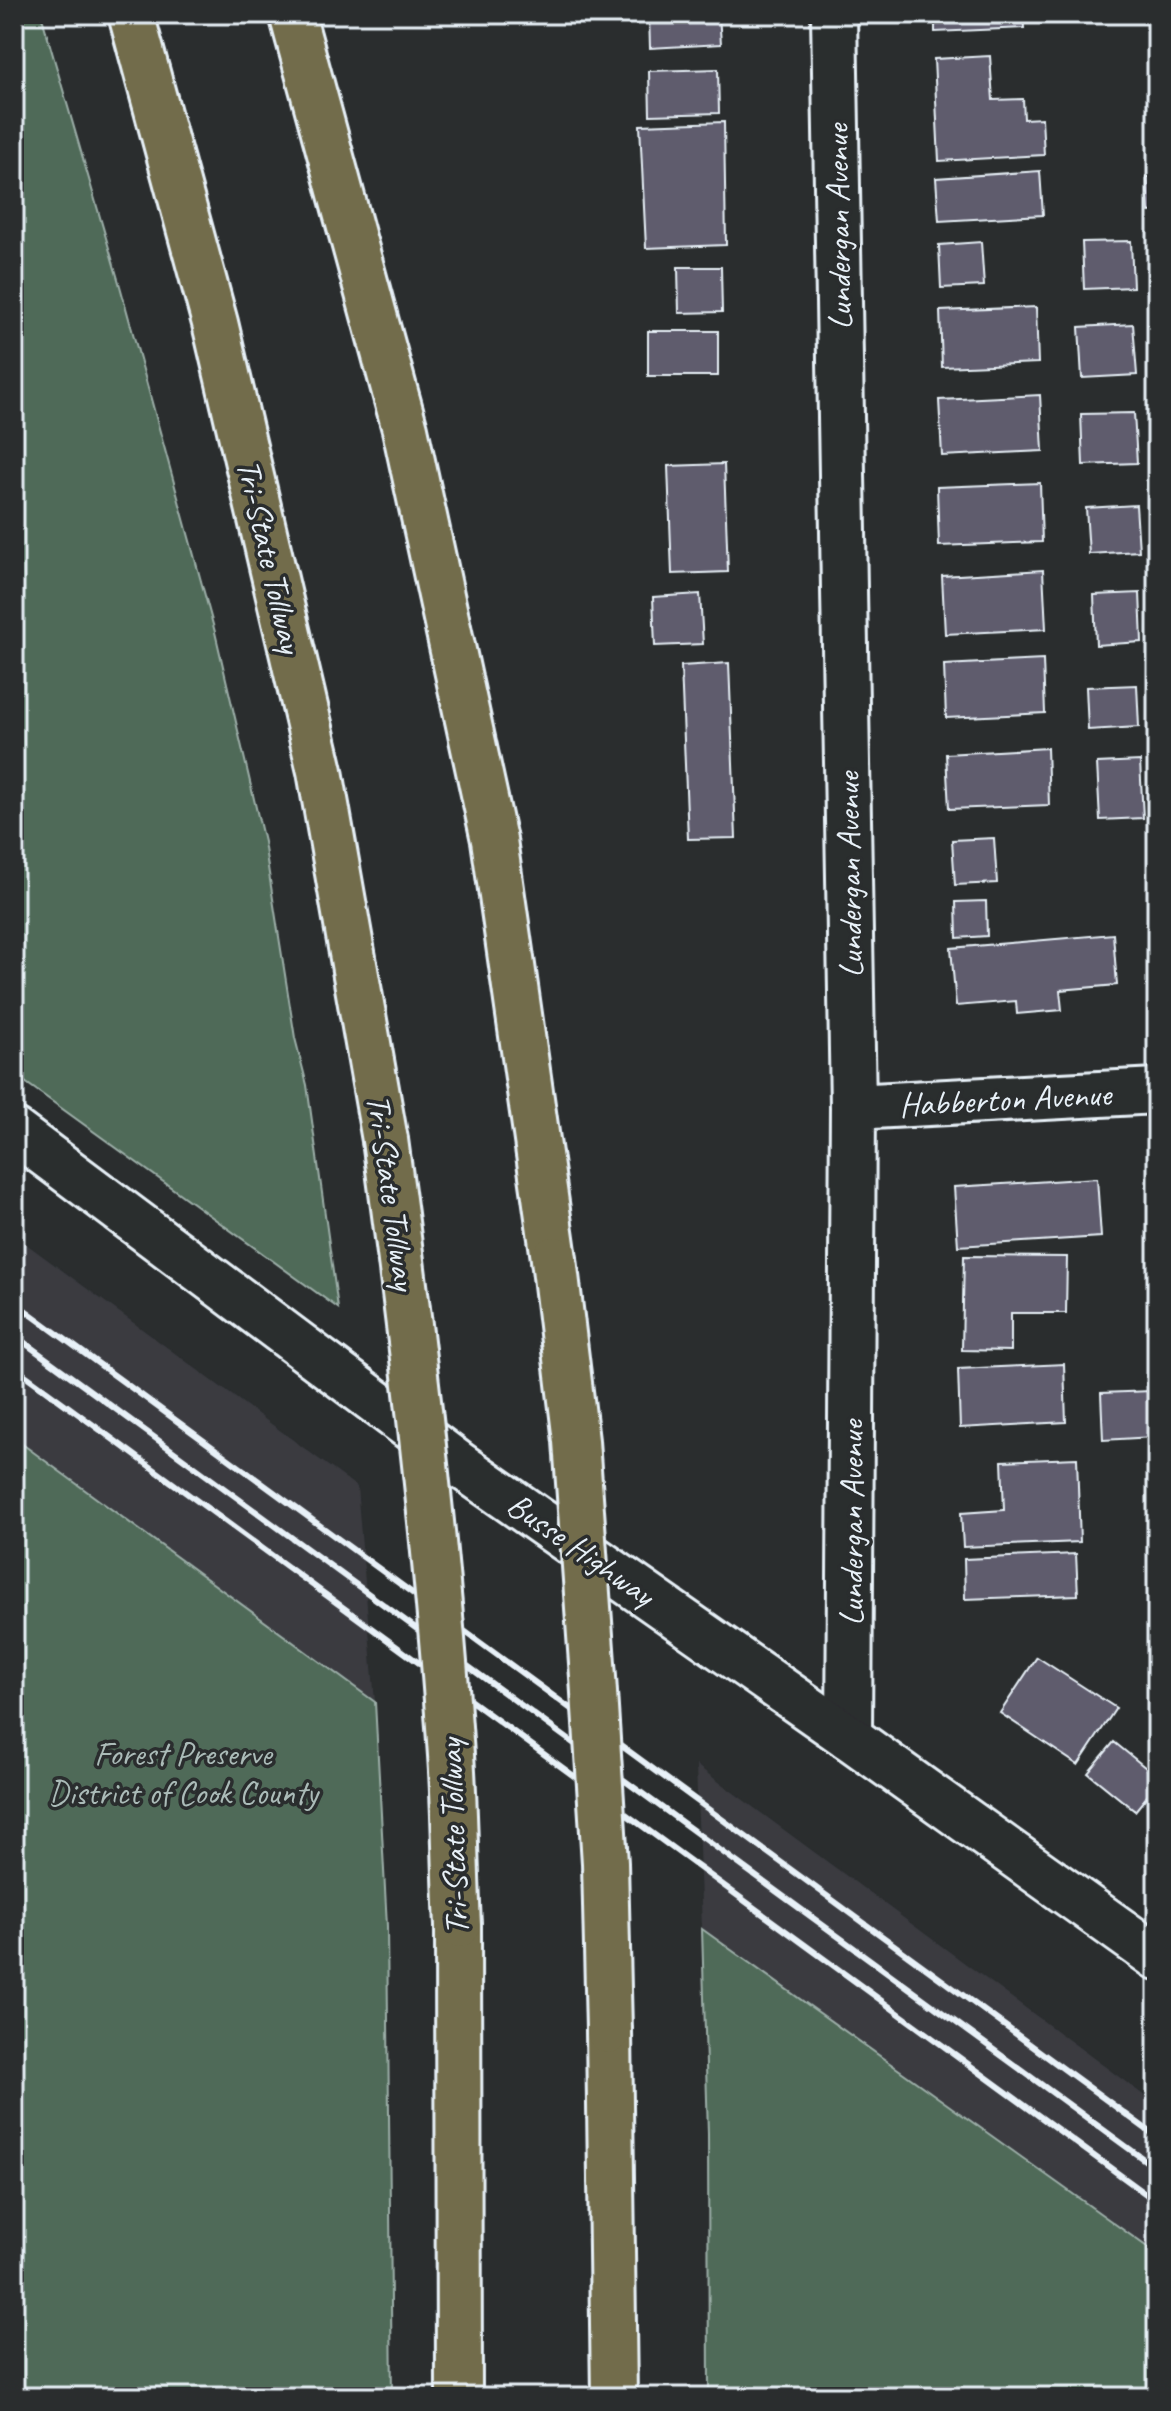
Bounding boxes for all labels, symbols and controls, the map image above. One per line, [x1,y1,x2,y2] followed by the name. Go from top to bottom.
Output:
[815,122,861,330] street label: Lundergan Avenue
[227,455,314,660] street label: Tri-State Tollway
[826,770,872,978] street label: Lundergan Avenue
[898,1072,1114,1126] street label: Habberton Avenue
[357,1092,427,1296] street label: Tri-State Tollway
[830,1418,873,1626] street label: Lundergan Avenue
[499,1483,666,1617] street label: Busse Highway
[48,1732,320,1814] park label: Forest Preserve District of Cook County
[428,1735,478,1936] street label: Tri-State Tollway

